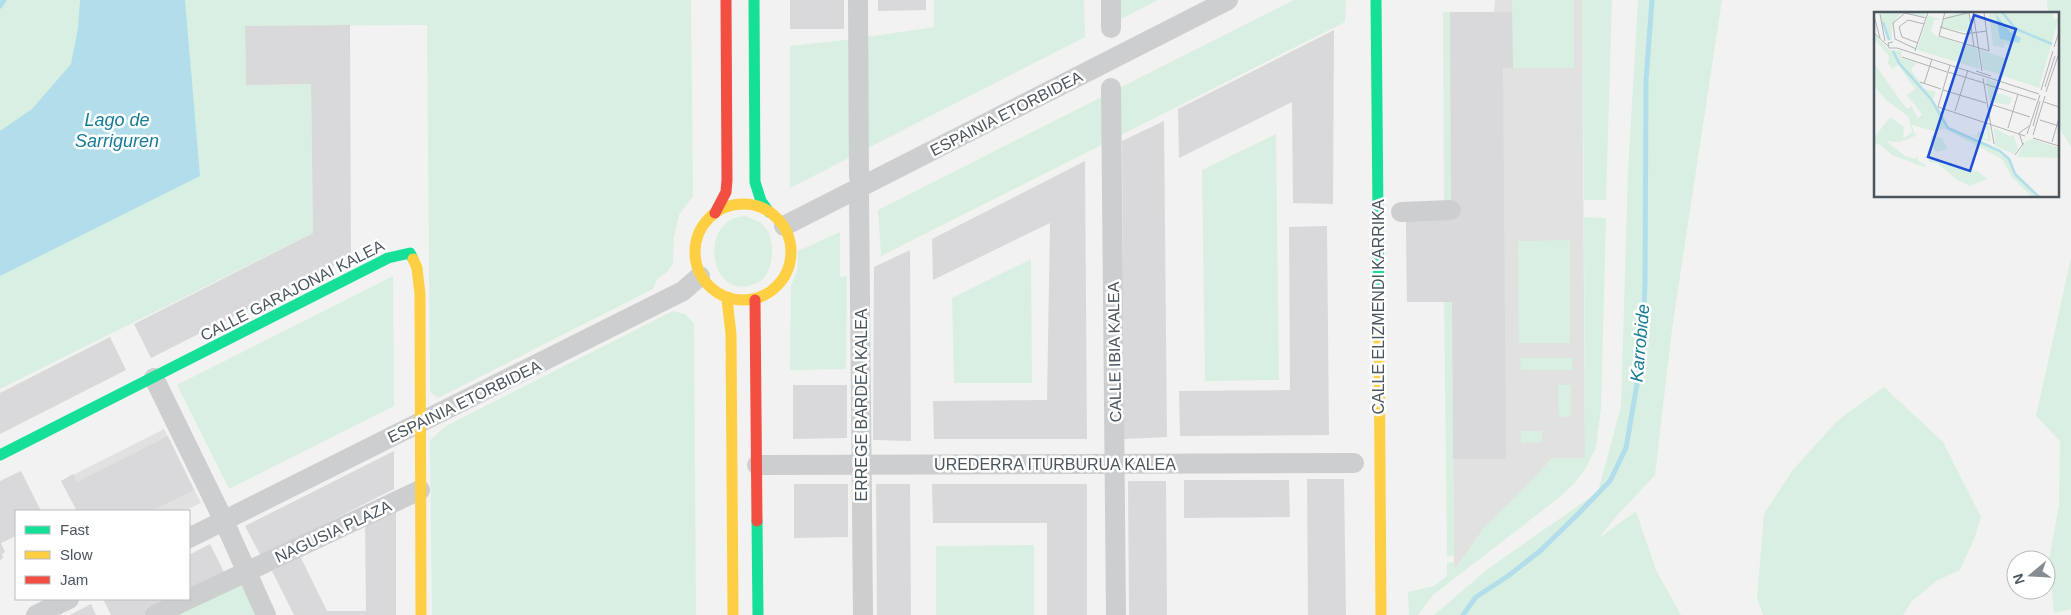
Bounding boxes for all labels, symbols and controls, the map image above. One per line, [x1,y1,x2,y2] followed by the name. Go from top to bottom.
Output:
[1874,12,2058,198] inset map
[927,68,1085,159] street label: ESPAINIA ETORBIDEA
[75,110,159,151] water label: Lago de Sarriguren
[1370,199,1387,415] street label: CALLE ELIZMENDI KARRIKA
[198,237,387,344] street label: CALLE GARAJONAI KALEA
[1105,281,1124,422] street label: CALLE IBIA KALEA
[1627,303,1653,383] water label: Karrobide
[853,308,870,501] street label: ERREGE BARDEA KALEA
[385,357,544,446] street label: ESPAINIA ETORBIDEA
[934,456,1176,473] street label: UREDERRA ITURBURUA KALEA
[272,497,394,566] street label: NAGUSIA PLAZA
[15,510,190,600] legend
[60,521,90,538] text: Fast
[60,546,93,563] text: Slow
[2006,550,2056,600] north arrow
[60,571,88,588] text: Jam
[2009,572,2028,586] text: N

